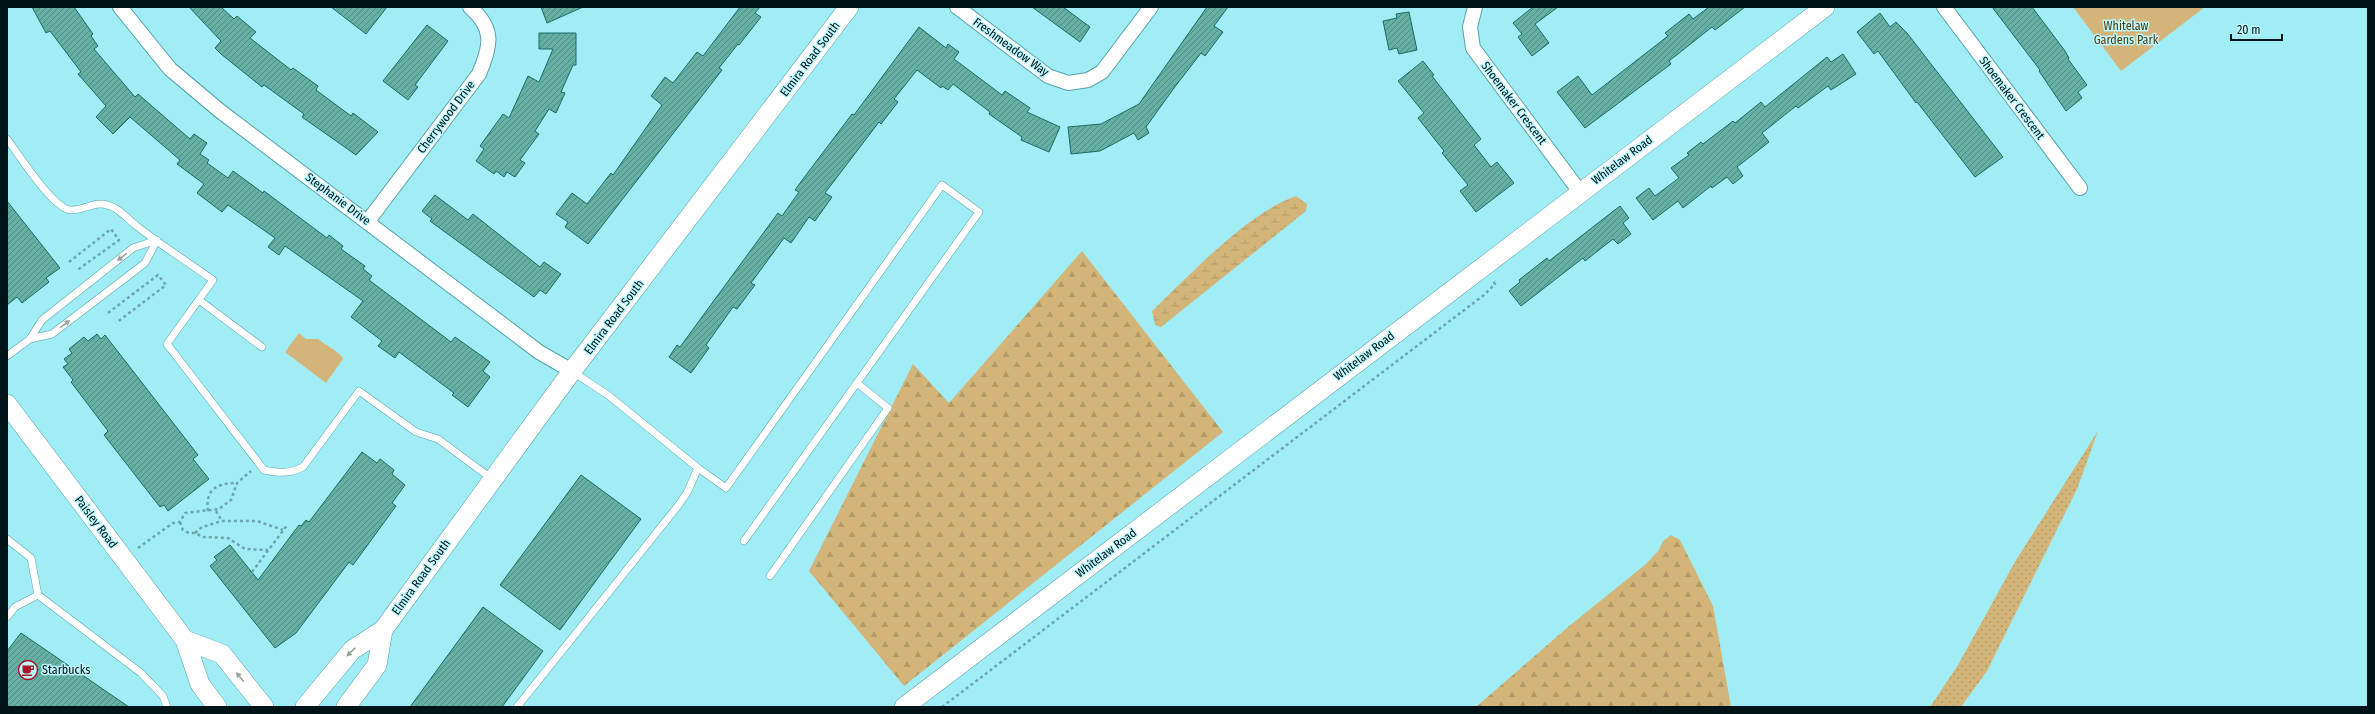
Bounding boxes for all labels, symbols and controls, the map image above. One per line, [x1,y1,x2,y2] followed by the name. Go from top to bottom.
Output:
[970,15,1052,80] street label: Freshmeadow Way
[2231,16,2282,42] scale bar
[777,19,843,99] street label: Elmira Road South
[2094,19,2159,47] park label: Whitelaw Gardens Park
[2237,23,2261,37] text: 20 m
[1976,54,2048,142] street label: Shoemaker Crescent
[1478,59,1550,147] street label: Shoemaker Crescent
[414,78,478,156] street label: Cherrywood Drive
[1589,133,1655,187] street label: Whitelaw Road
[303,170,373,228] street label: Stephanie Drive
[116,253,127,261] one-way arrow
[581,277,647,357] street label: Elmira Road South
[60,319,71,328] one-way arrow
[1331,329,1397,383] street label: Whitelaw Road
[72,493,120,551] street label: Paisley Road
[1073,526,1139,580] street label: Whitelaw Road
[389,536,453,618] street label: Elmira Road South
[346,647,356,657] one-way arrow
[17,659,39,681] cafe icon: Starbucks
[42,663,90,677] place label: Starbucks
[236,671,244,682] one-way arrow

